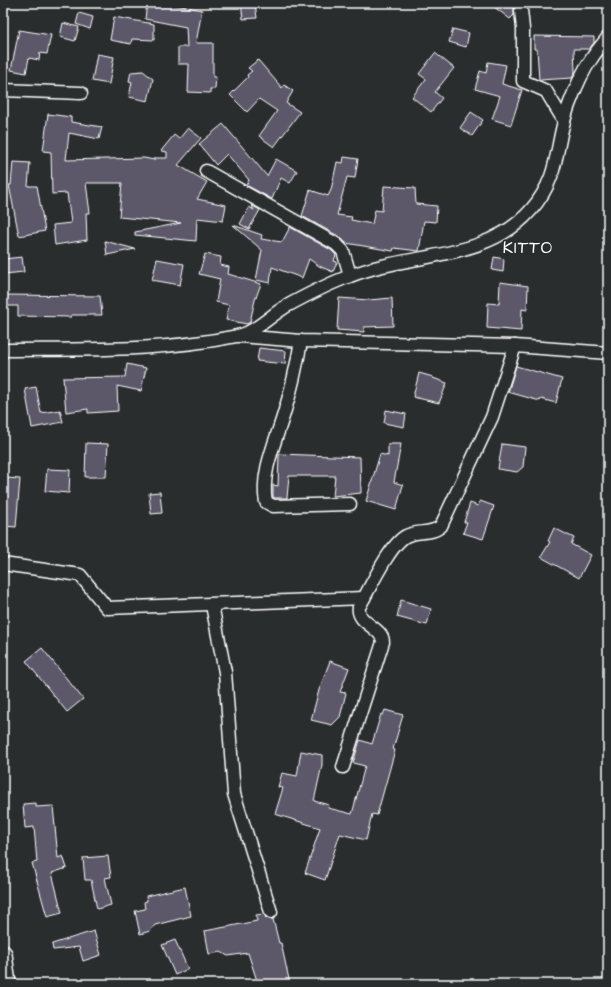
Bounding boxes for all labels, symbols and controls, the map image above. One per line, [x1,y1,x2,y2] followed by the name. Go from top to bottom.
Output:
[503,236,553,260] district label: KITTO

